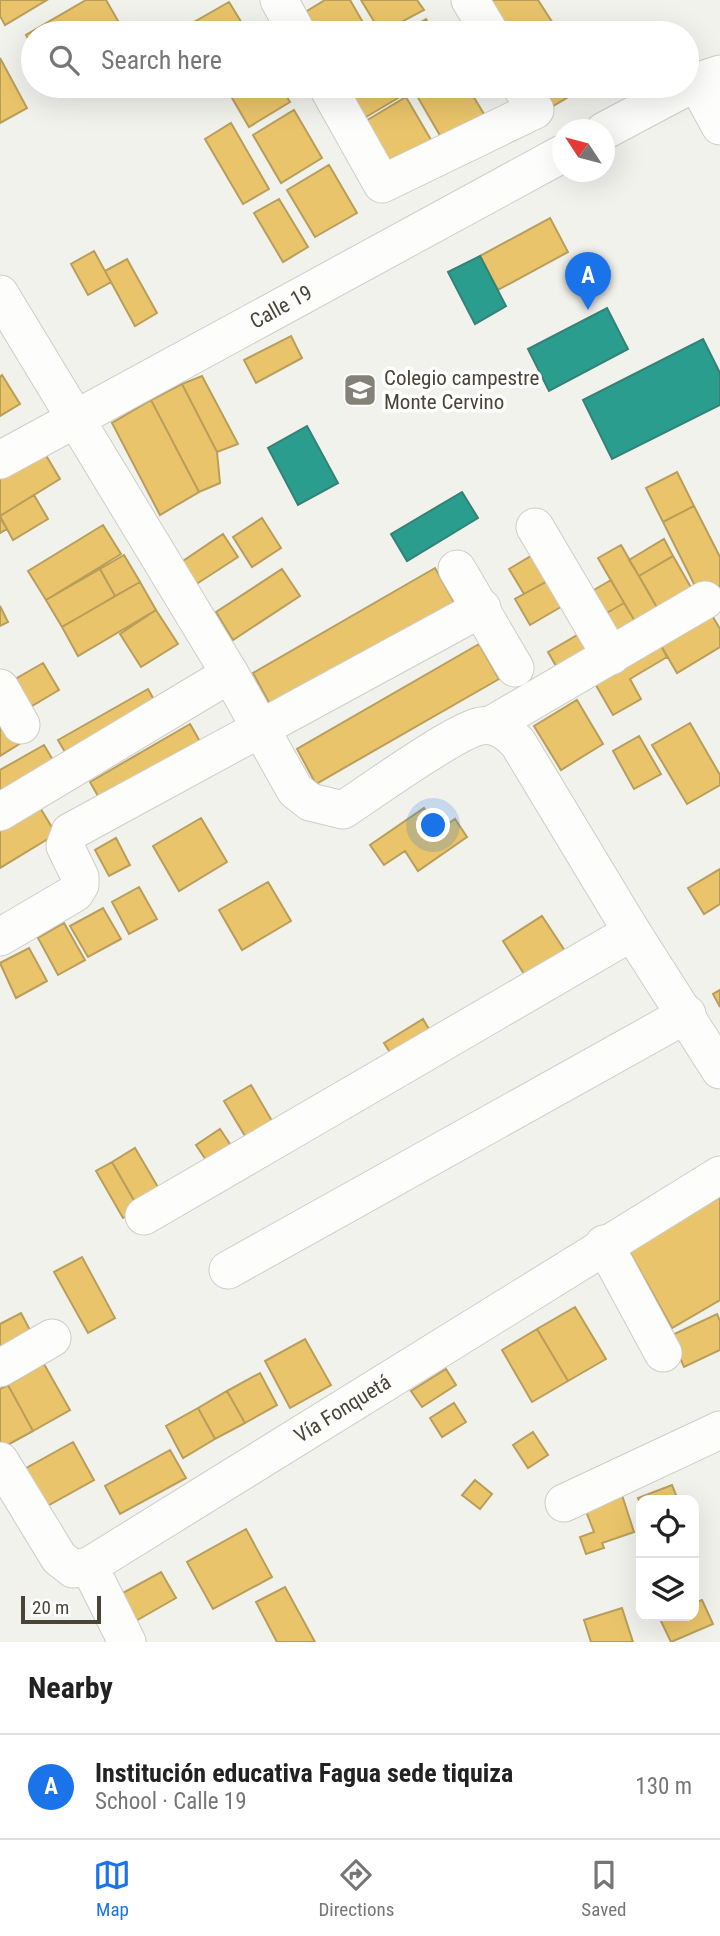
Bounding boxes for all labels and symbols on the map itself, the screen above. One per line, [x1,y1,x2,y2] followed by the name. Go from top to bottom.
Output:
[552,119,615,182] north arrow
[565,252,611,310] pin: A
[246,280,316,334] street label: Calle 19
[384,366,539,414] place label: Colegio campestre Monte Cervino
[341,371,379,409] school or university icon: Colegio campestre Monte Cervino
[416,808,450,842] your location
[290,1370,395,1448] street label: Vía Fonquetá
[21,1593,102,1625] scale bar

